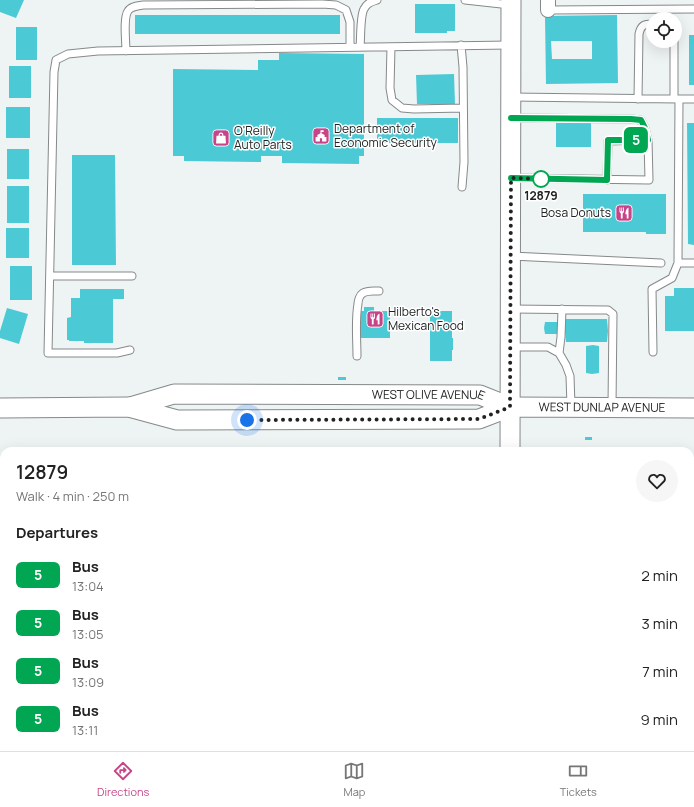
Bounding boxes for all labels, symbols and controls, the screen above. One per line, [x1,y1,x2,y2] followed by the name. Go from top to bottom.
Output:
[646,12,682,48] map controls
[646,12,682,48] button: locate
[334,120,438,151] place label: Department of Economic Security
[234,122,292,153] place label: O'Reilly Auto Parts
[311,126,331,146] public building icon: Department of Economic Security
[623,127,649,153] line badge: 5
[211,128,231,148] shop icon: O'Reilly Auto Parts
[632,130,640,149] text: 5
[532,170,550,188] marker: 12879
[524,187,558,204] place label: 12879
[614,203,634,223] restaurant icon: Bosa Donuts
[541,204,611,221] place label: Bosa Donuts
[388,303,464,334] place label: Hilberto's Mexican Food
[365,309,385,329] restaurant icon: Hilberto's Mexican Food
[372,386,488,404] street label: WEST OLIVE AVENUE
[539,398,666,416] street label: WEST DUNLAP AVENUE
[237,410,257,430] your location
[16,459,68,485] text: 12879
[636,460,678,502] button: heart
[16,487,129,505] text: Walk · 4 min · 250 m
[16,522,98,543] text: Departures
[72,556,99,577] text: Bus
[34,565,42,584] text: 5
[641,565,678,586] text: 2 min
[72,577,104,595] text: 13:04
[72,604,99,625] text: Bus
[34,613,42,632] text: 5
[642,613,678,634] text: 3 min
[72,625,104,643] text: 13:05
[72,652,99,673] text: Bus
[34,661,42,680] text: 5
[642,661,678,682] text: 7 min
[72,673,104,691] text: 13:09
[72,700,99,721] text: Bus
[34,709,42,728] text: 5
[641,709,678,730] text: 9 min
[72,721,98,739] text: 13:11
[97,760,149,799] tab: Directions
[343,760,365,799] tab: Map
[560,760,597,799] tab: Tickets

